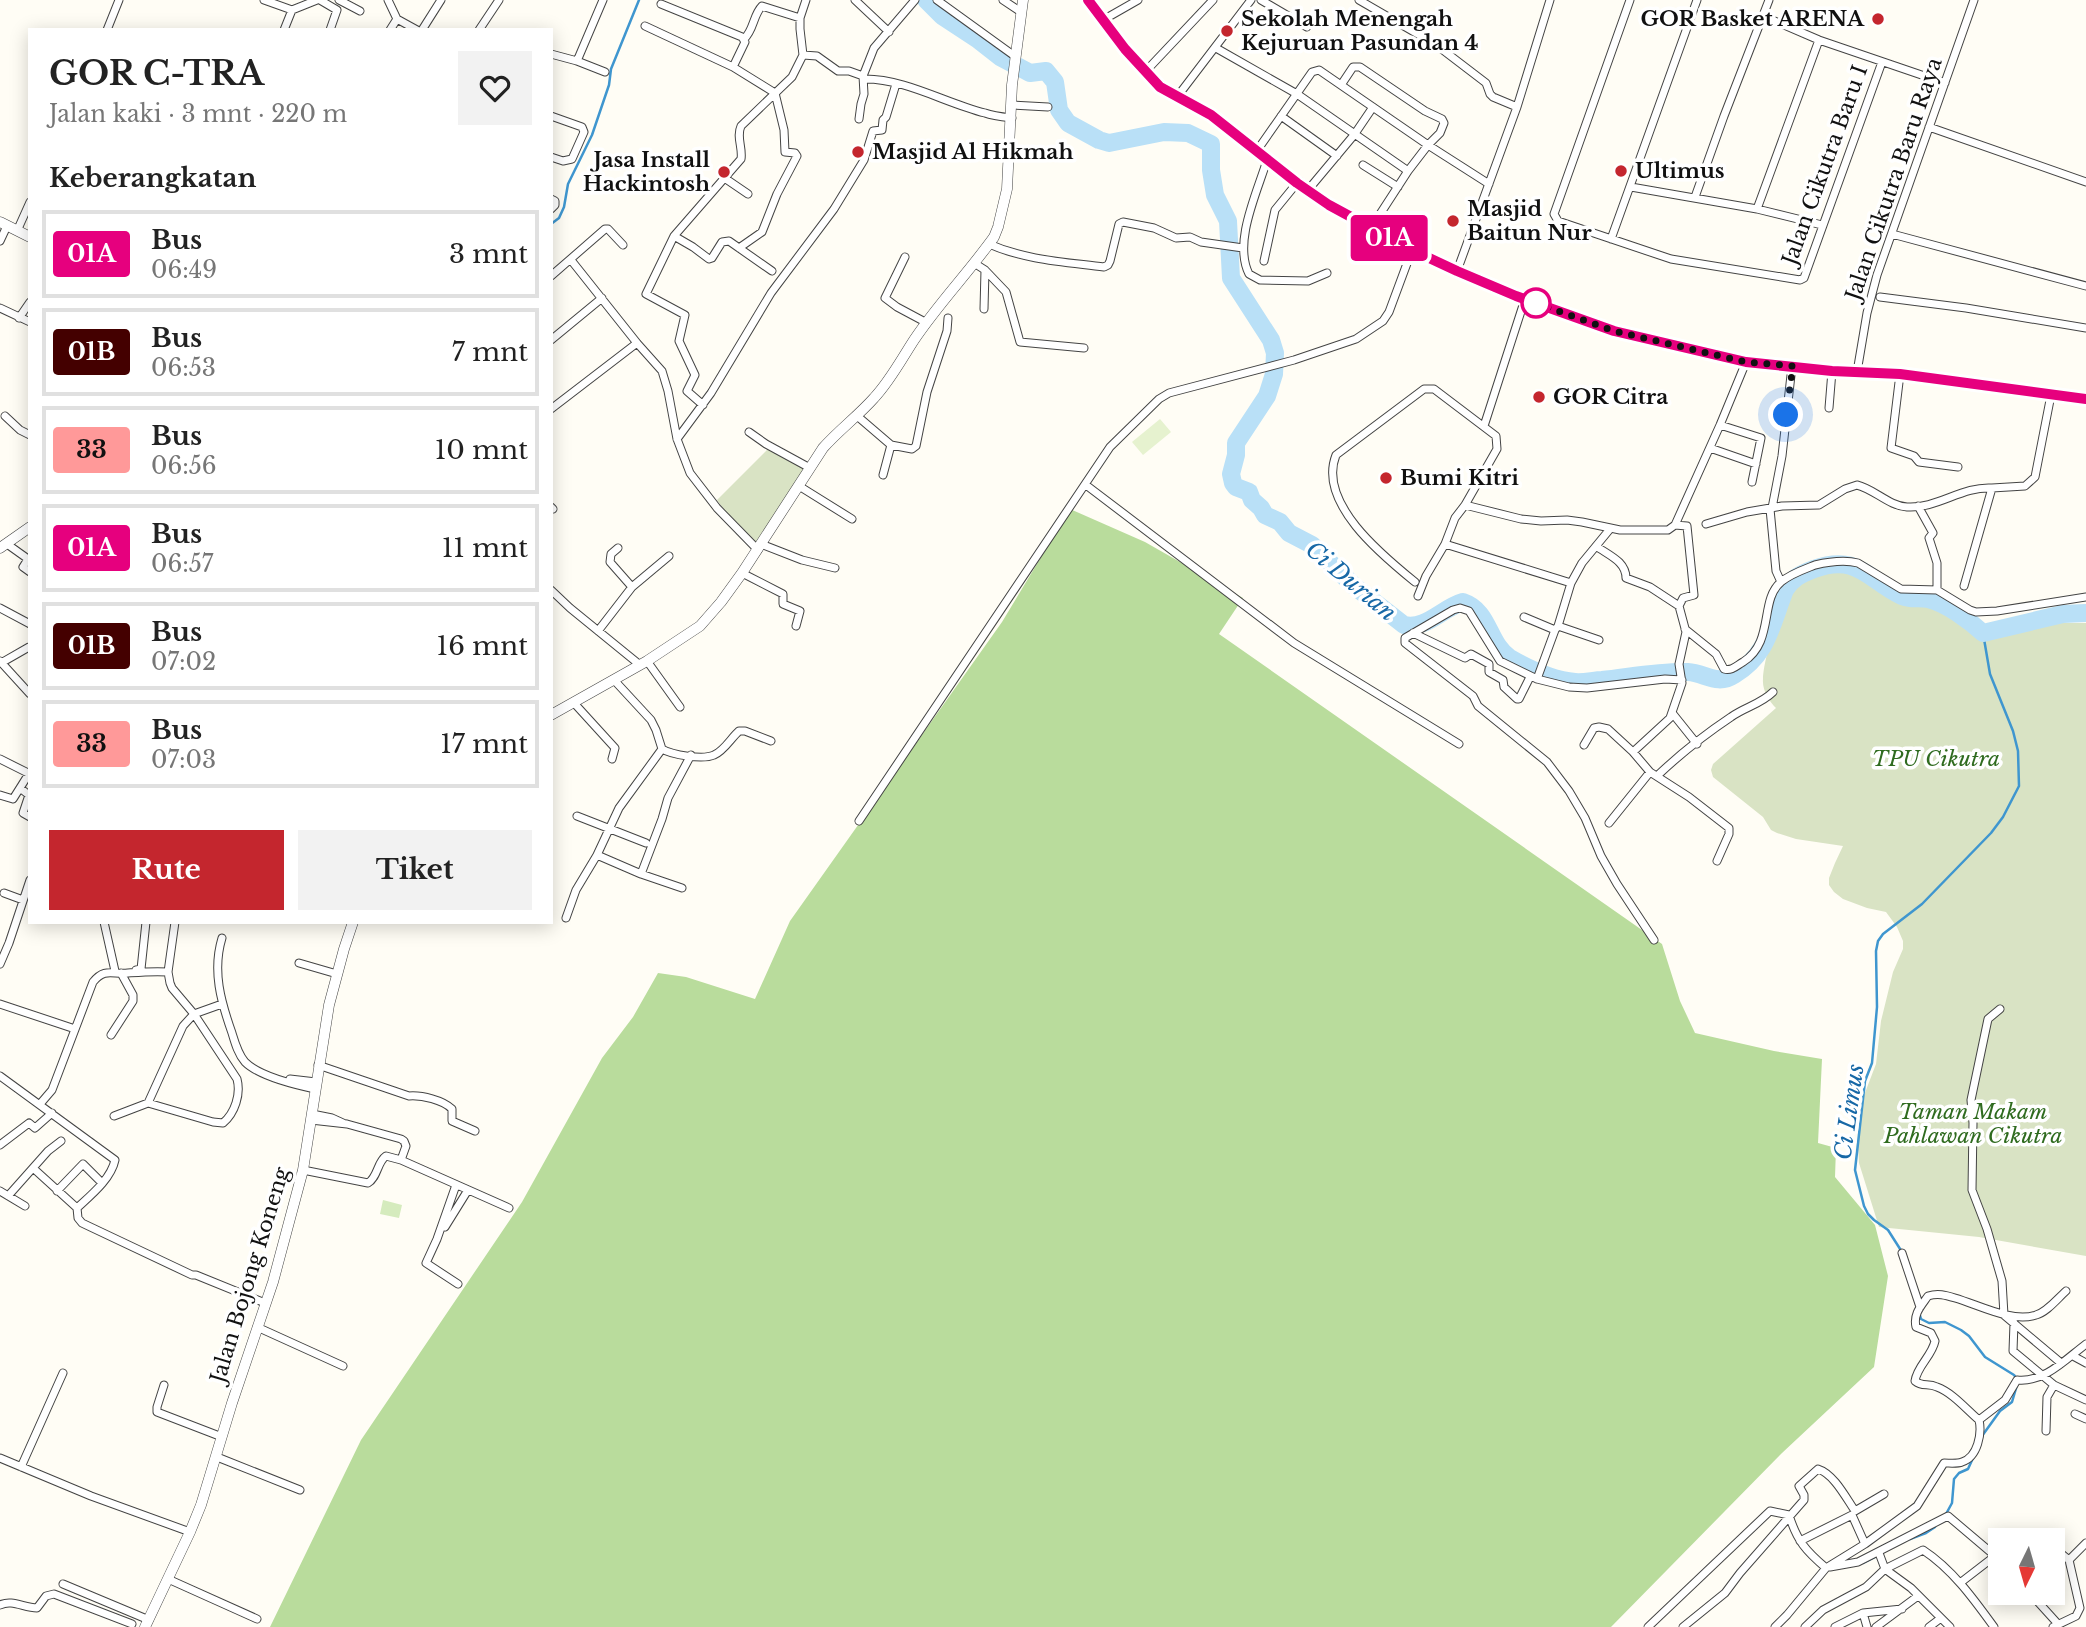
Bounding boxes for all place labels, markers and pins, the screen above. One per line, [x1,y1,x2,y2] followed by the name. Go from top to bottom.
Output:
[1241,6,1479,56] place label: Sekolah Menengah Kejuruan Pasundan 4
[1641,6,1865,32] place label: GOR Basket ARENA
[1870,11,1886,27] marker: GOR Basket ARENA
[1219,23,1235,39] marker: Sekolah Menengah Kejuruan Pasundan 4
[872,139,1073,165] place label: Masjid Al Hikmah
[850,144,866,160] marker: Masjid Al Hikmah
[583,147,711,197] place label: Jasa Install Hackintosh
[1635,158,1725,184] place label: Ultimus
[1613,163,1629,179] marker: Ultimus
[716,164,732,180] marker: Jasa Install Hackintosh
[1467,196,1592,246] place label: Masjid Baitun Nur
[1445,213,1461,229] marker: Masjid Baitun Nur
[1521,288,1551,318] unlabelled marker
[1553,384,1668,410] place label: GOR Citra
[1531,389,1547,405] marker: GOR Citra
[1400,465,1519,491] place label: Bumi Kitri
[1378,470,1394,486] marker: Bumi Kitri

